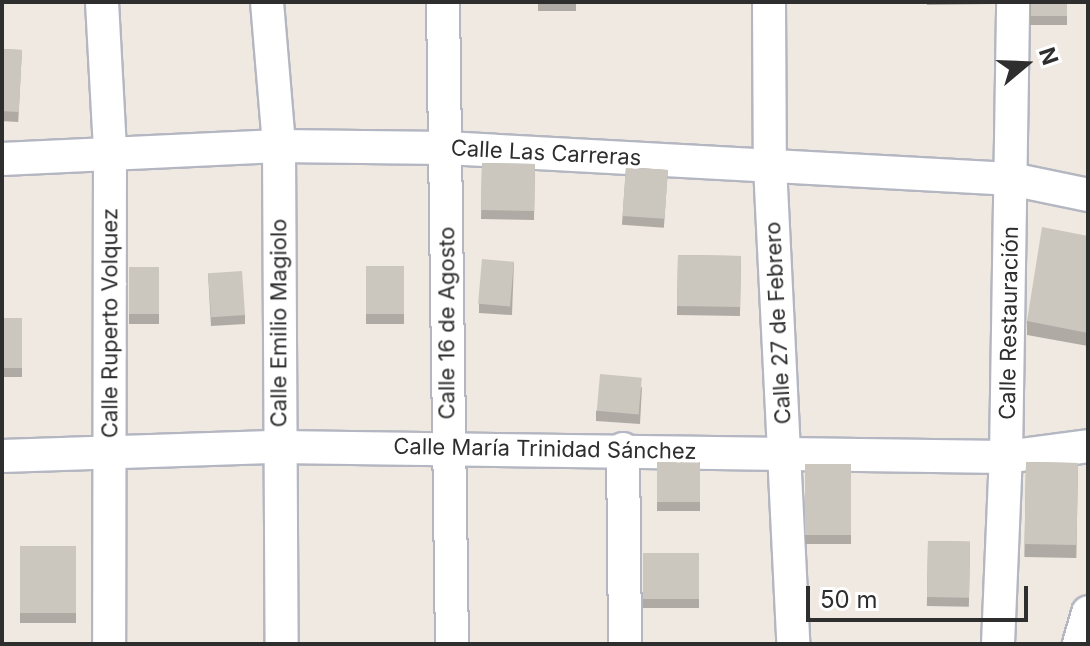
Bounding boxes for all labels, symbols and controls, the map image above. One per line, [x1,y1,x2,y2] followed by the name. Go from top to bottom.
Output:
[986,24,1066,104] north arrow
[1034,44,1064,68] text: N
[450,135,642,171] street label: Calle Las Carreras
[97,208,123,438] street label: Calle Ruperto Volquez
[266,219,292,427] street label: Calle Emilio Magiolo
[760,221,796,425] street label: Calle 27 de Febrero
[434,226,460,420] street label: Calle 16 de Agosto
[994,226,1024,420] street label: Calle Restauración
[393,433,697,465] street label: Calle María Trinidad Sánchez
[810,570,1032,620] scale bar
[820,585,878,614] text: 50 m

